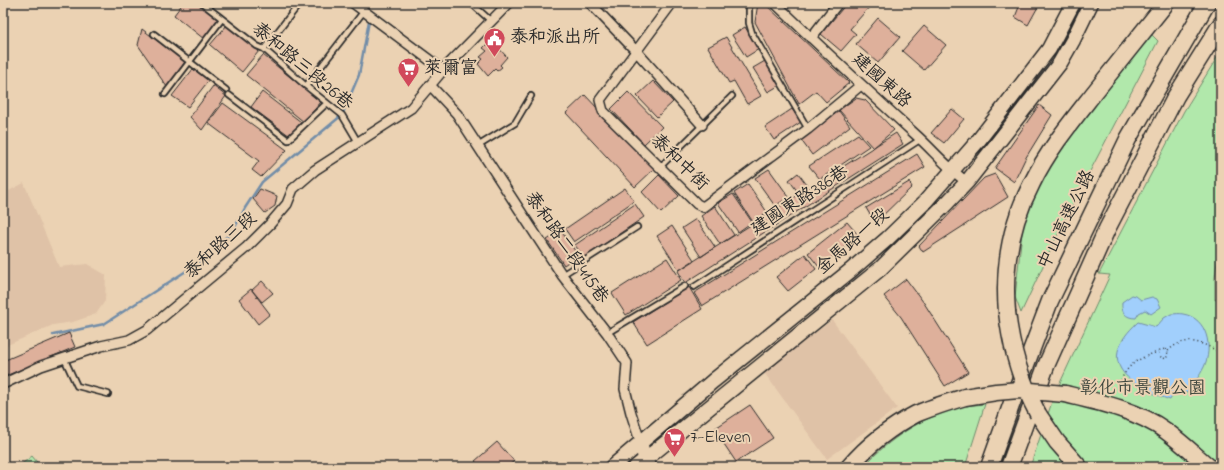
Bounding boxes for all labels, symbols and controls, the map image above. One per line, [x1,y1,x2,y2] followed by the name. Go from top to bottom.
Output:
[246,17,358,117] street label: 泰和路三段26巷
[481,25,507,58] public building icon: 泰和派出所
[510,25,600,51] place label: 泰和派出所
[846,47,916,115] street label: 建國東路
[396,56,422,89] supermarket icon: 萊爾富
[424,56,478,82] place label: 萊爾富
[644,129,714,197] street label: 泰和中街
[746,160,854,242] street label: 建國東路386巷
[1032,166,1102,274] street label: 中山高速公路
[518,187,614,309] street label: 泰和路二段415巷
[811,203,895,281] street label: 金馬路一段
[179,206,263,286] street label: 泰和路三段
[1080,376,1206,402] park label: 彰化市景觀公園
[661,425,687,458] supermarket icon: 7-Eleven
[690,425,751,451] place label: 7-Eleven

